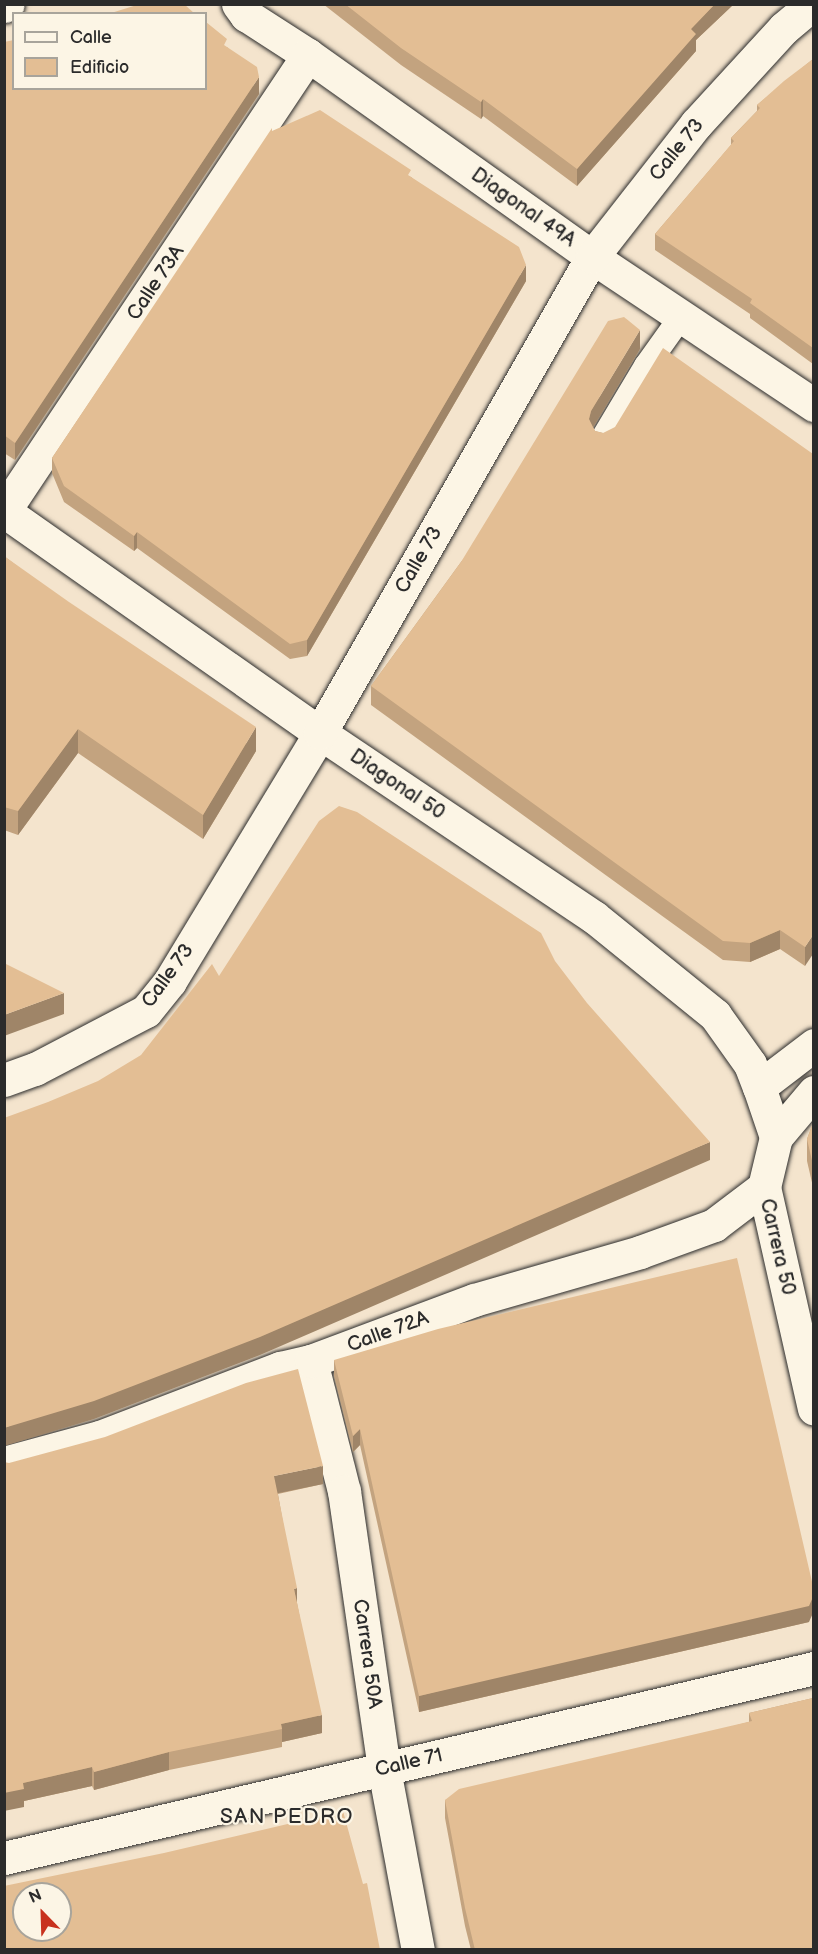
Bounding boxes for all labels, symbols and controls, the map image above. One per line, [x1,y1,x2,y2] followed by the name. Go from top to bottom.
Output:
[12,12,207,90] legend
[70,27,112,48] text: Calle
[70,57,129,78] text: Edificio
[644,114,710,186] street label: Calle 73
[466,163,580,253] street label: Diagonal 49A
[122,241,190,325] street label: Calle 73A
[390,522,448,598] street label: Calle 73
[345,745,449,825] street label: Diagonal 50
[137,939,199,1013] street label: Calle 73
[754,1196,800,1298] street label: Carrera 50
[344,1306,432,1358] street label: Calle 72A
[347,1598,387,1710] street label: Carrera 50A
[373,1744,445,1782] street label: Calle 71
[220,1804,354,1830] district label: SAN PEDRO
[12,1882,72,1942] north arrow
[26,1886,45,1908] text: N

